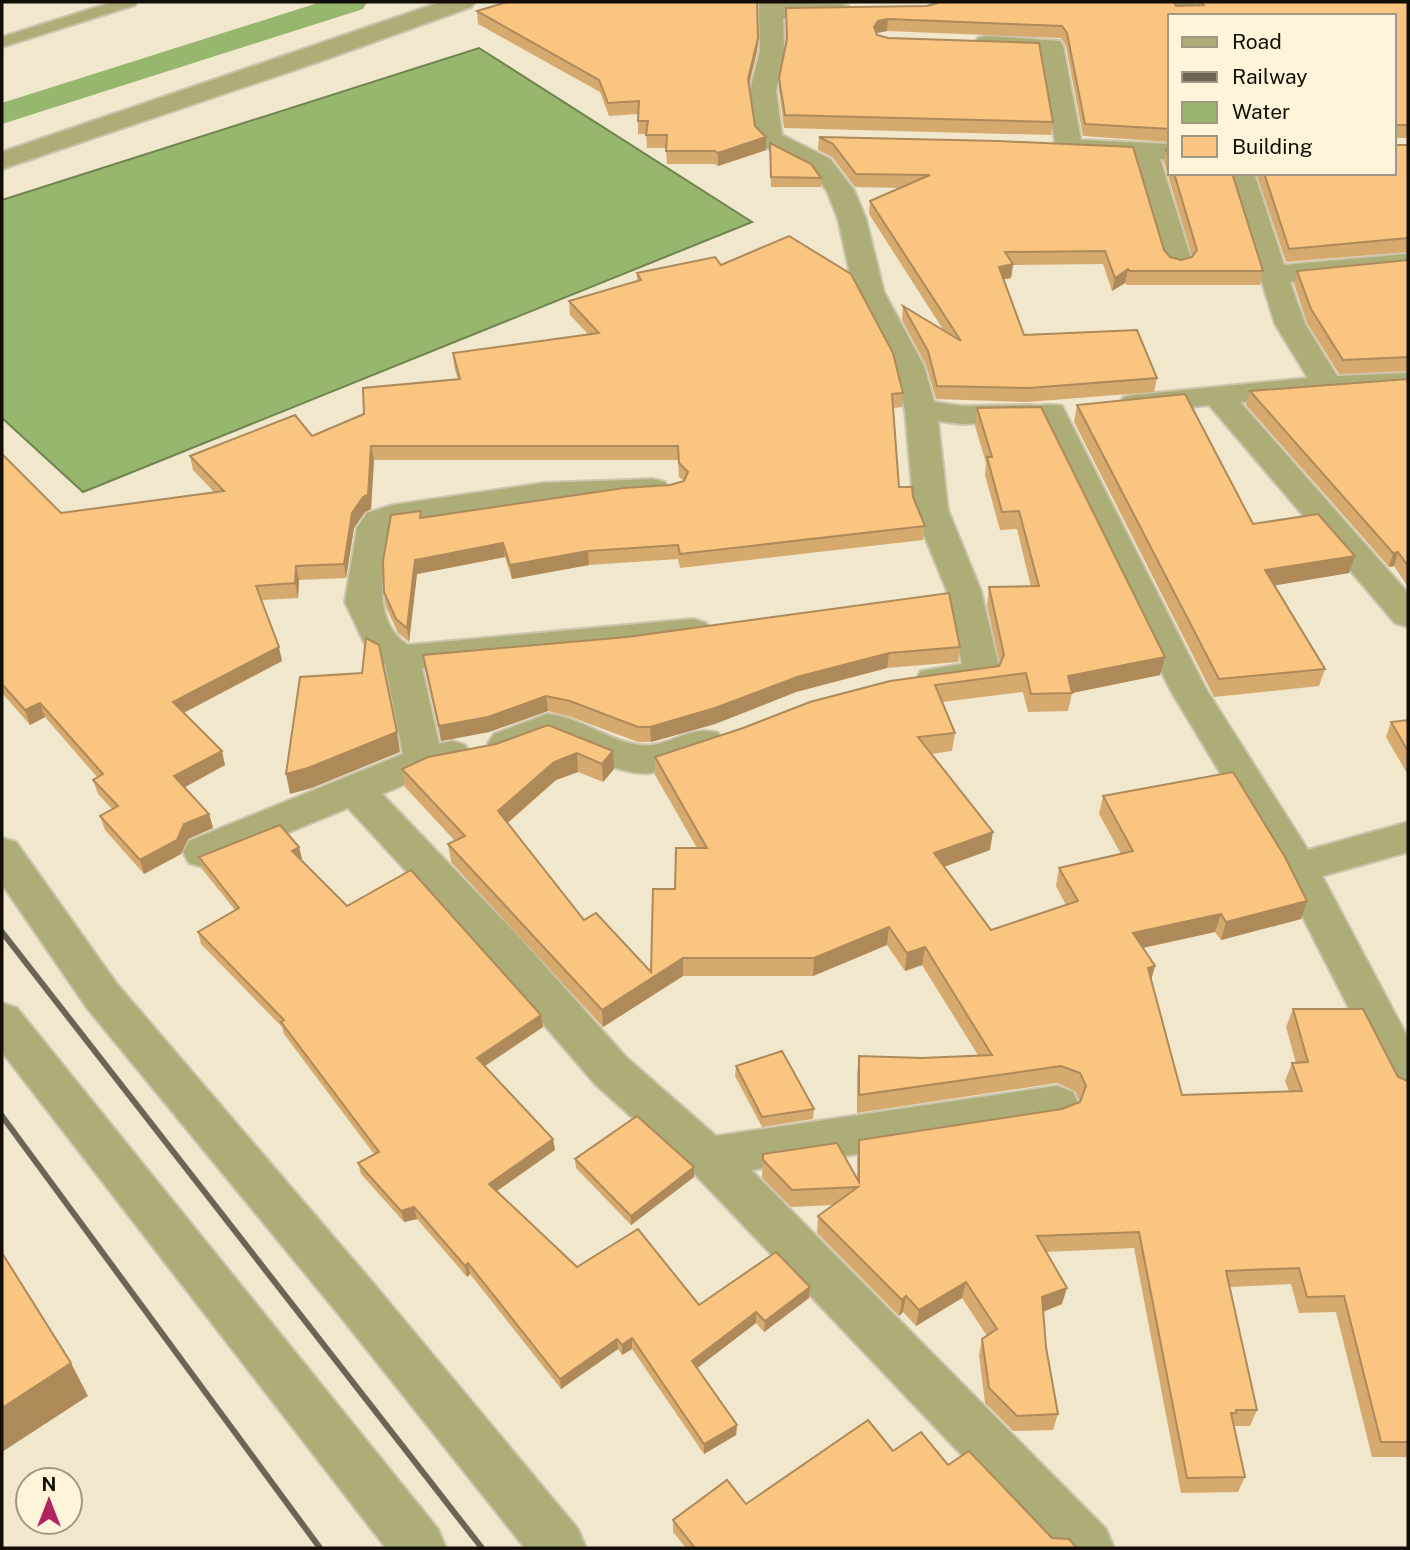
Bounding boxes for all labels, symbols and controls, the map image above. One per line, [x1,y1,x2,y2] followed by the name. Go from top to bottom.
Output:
[1168,14,1396,175] legend
[1232,29,1282,54] text: Road
[1232,64,1308,89] text: Railway
[1232,99,1290,124] text: Water
[1232,134,1313,159] text: Building
[14,1466,84,1536] north arrow
[42,1473,56,1495] text: N

